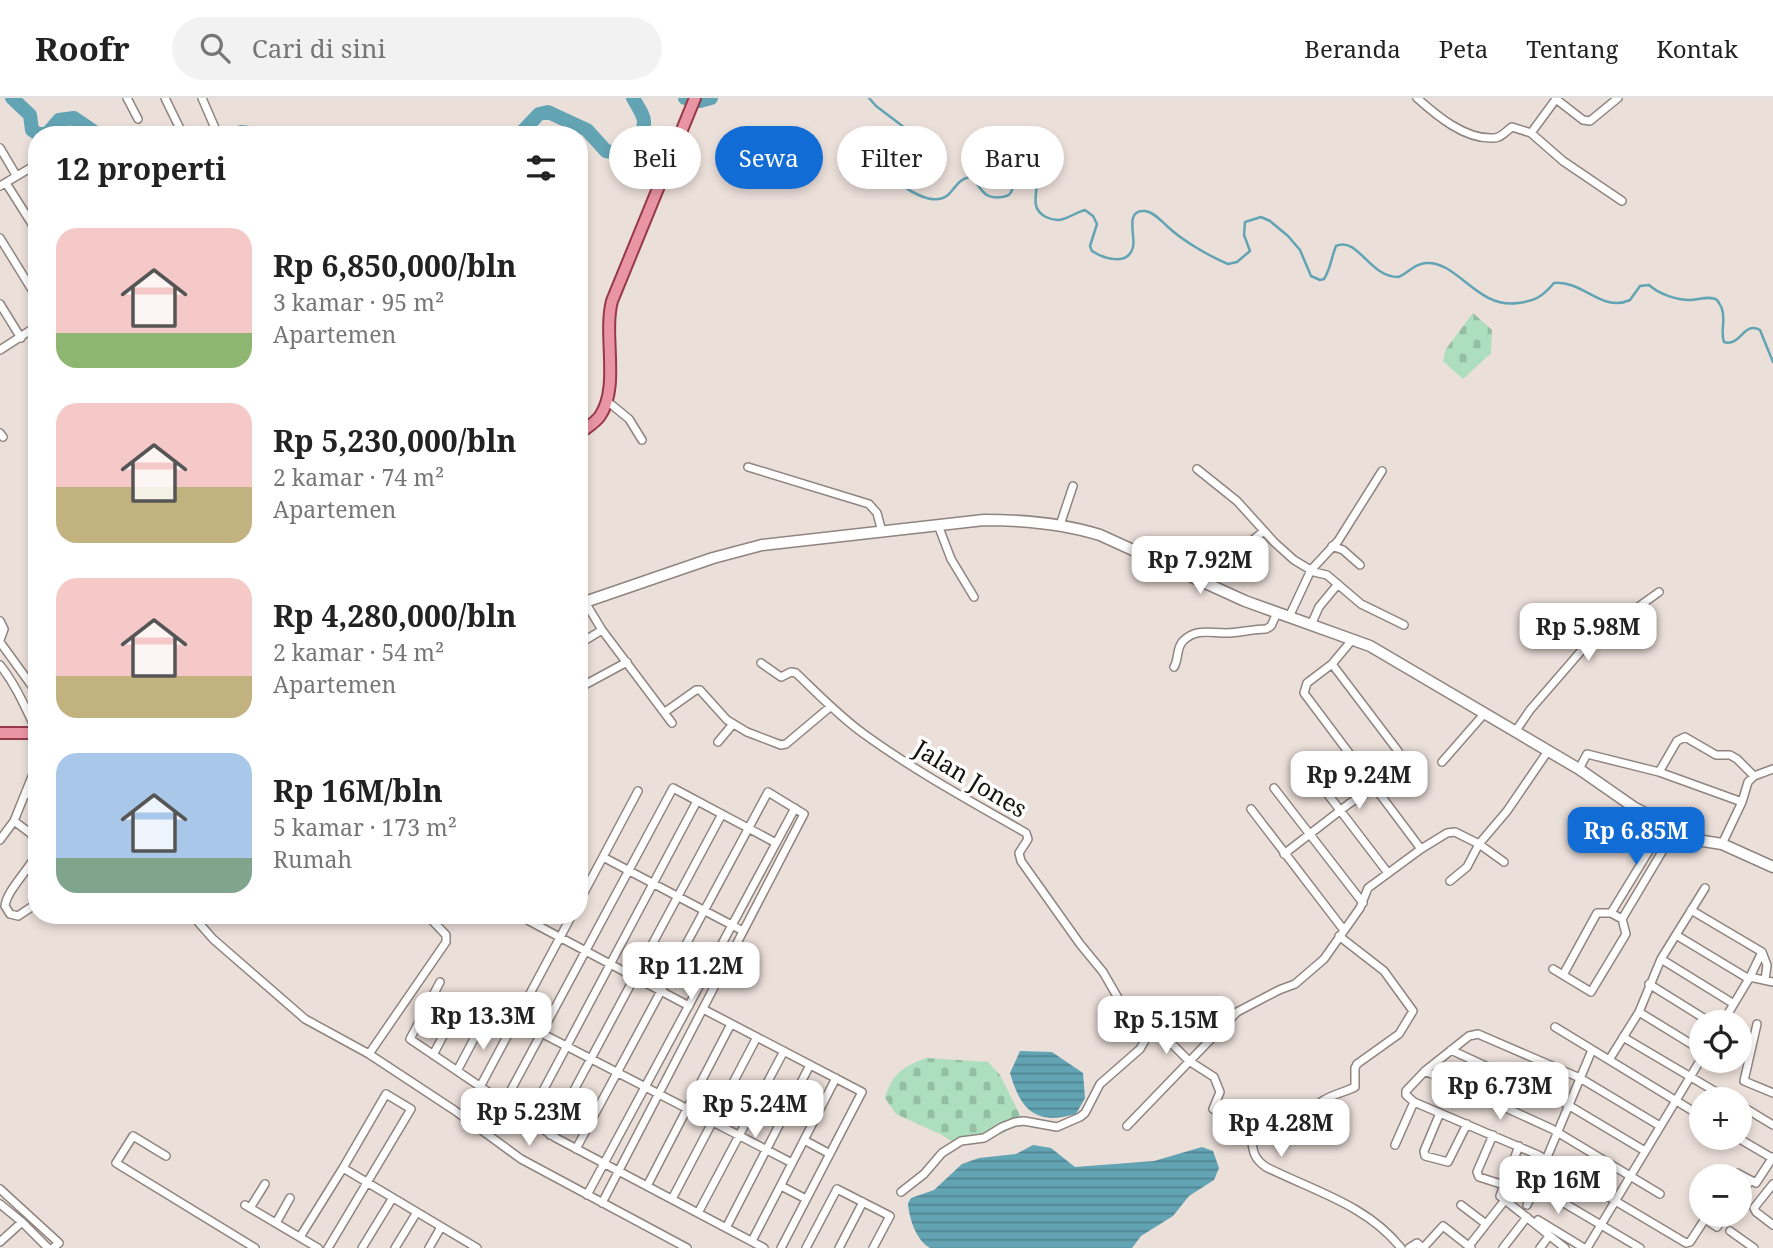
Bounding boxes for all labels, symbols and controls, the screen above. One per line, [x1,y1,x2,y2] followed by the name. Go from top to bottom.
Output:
[172,17,662,80] search box
[35,26,130,71] text: Roofr
[196,29,234,67] icon: search
[252,30,386,66] text: Cari di sini
[1304,32,1401,65] text: Beranda
[1439,32,1488,65] text: Peta
[1526,32,1618,65] text: Tentang
[1656,32,1738,65] text: Kontak
[609,126,701,189] chip: Beli
[715,126,823,189] chip: Sewa
[837,126,947,189] chip: Filter
[961,126,1064,189] chip: Baru
[56,148,226,189] text: 12 properti
[522,149,560,187] icon: filters
[273,245,516,286] text: Rp 6,850,000/bln
[112,256,196,340] icon: home
[273,286,444,318] text: 3 kamar · 95 m²
[273,318,396,350] text: Apartemen
[273,420,516,461] text: Rp 5,230,000/bln
[112,431,196,515] icon: home
[273,461,444,493] text: 2 kamar · 74 m²
[273,493,396,525] text: Apartemen
[1128,536,1272,596] pin: Rp 7.92M
[1148,543,1252,575] text: Rp 7.92M
[273,595,516,636] text: Rp 4,280,000/bln
[1516,603,1660,663] pin: Rp 5.98M
[112,606,196,690] icon: home
[1536,610,1640,642] text: Rp 5.98M
[273,636,444,668] text: 2 kamar · 54 m²
[273,668,396,700] text: Apartemen
[908,731,1034,825] street label: Jalan Jones
[1287,752,1431,811] pin: Rp 9.24M
[1307,758,1411,790] text: Rp 9.24M
[273,770,443,811] text: Rp 16M/bln
[112,781,196,865] icon: home
[1564,808,1708,867] pin: Rp 6.85M
[273,811,457,843] text: 5 kamar · 173 m²
[1584,814,1688,846] text: Rp 6.85M
[273,843,352,875] text: Rumah
[619,942,763,1002] pin: Rp 11.2M
[639,949,743,981] text: Rp 11.2M
[411,992,555,1052] pin: Rp 13.3M
[1094,996,1238,1056] pin: Rp 5.15M
[431,999,535,1031] text: Rp 13.3M
[1114,1003,1218,1035] text: Rp 5.15M
[1689,1010,1752,1227] map controls
[1689,1010,1752,1073] button: locate
[1428,1062,1572,1122] pin: Rp 6.73M
[1448,1069,1552,1101] text: Rp 6.73M
[683,1080,827,1140] pin: Rp 5.24M
[703,1087,807,1119] text: Rp 5.24M
[1689,1087,1752,1150] button: +
[457,1088,601,1148] pin: Rp 5.23M
[477,1095,581,1127] text: Rp 5.23M
[1209,1100,1353,1159] pin: Rp 4.28M
[1229,1106,1333,1138] text: Rp 4.28M
[1501,1156,1615,1216] pin: Rp 16M
[1515,1163,1601,1195] text: Rp 16M
[1689,1164,1752,1227] button: −

